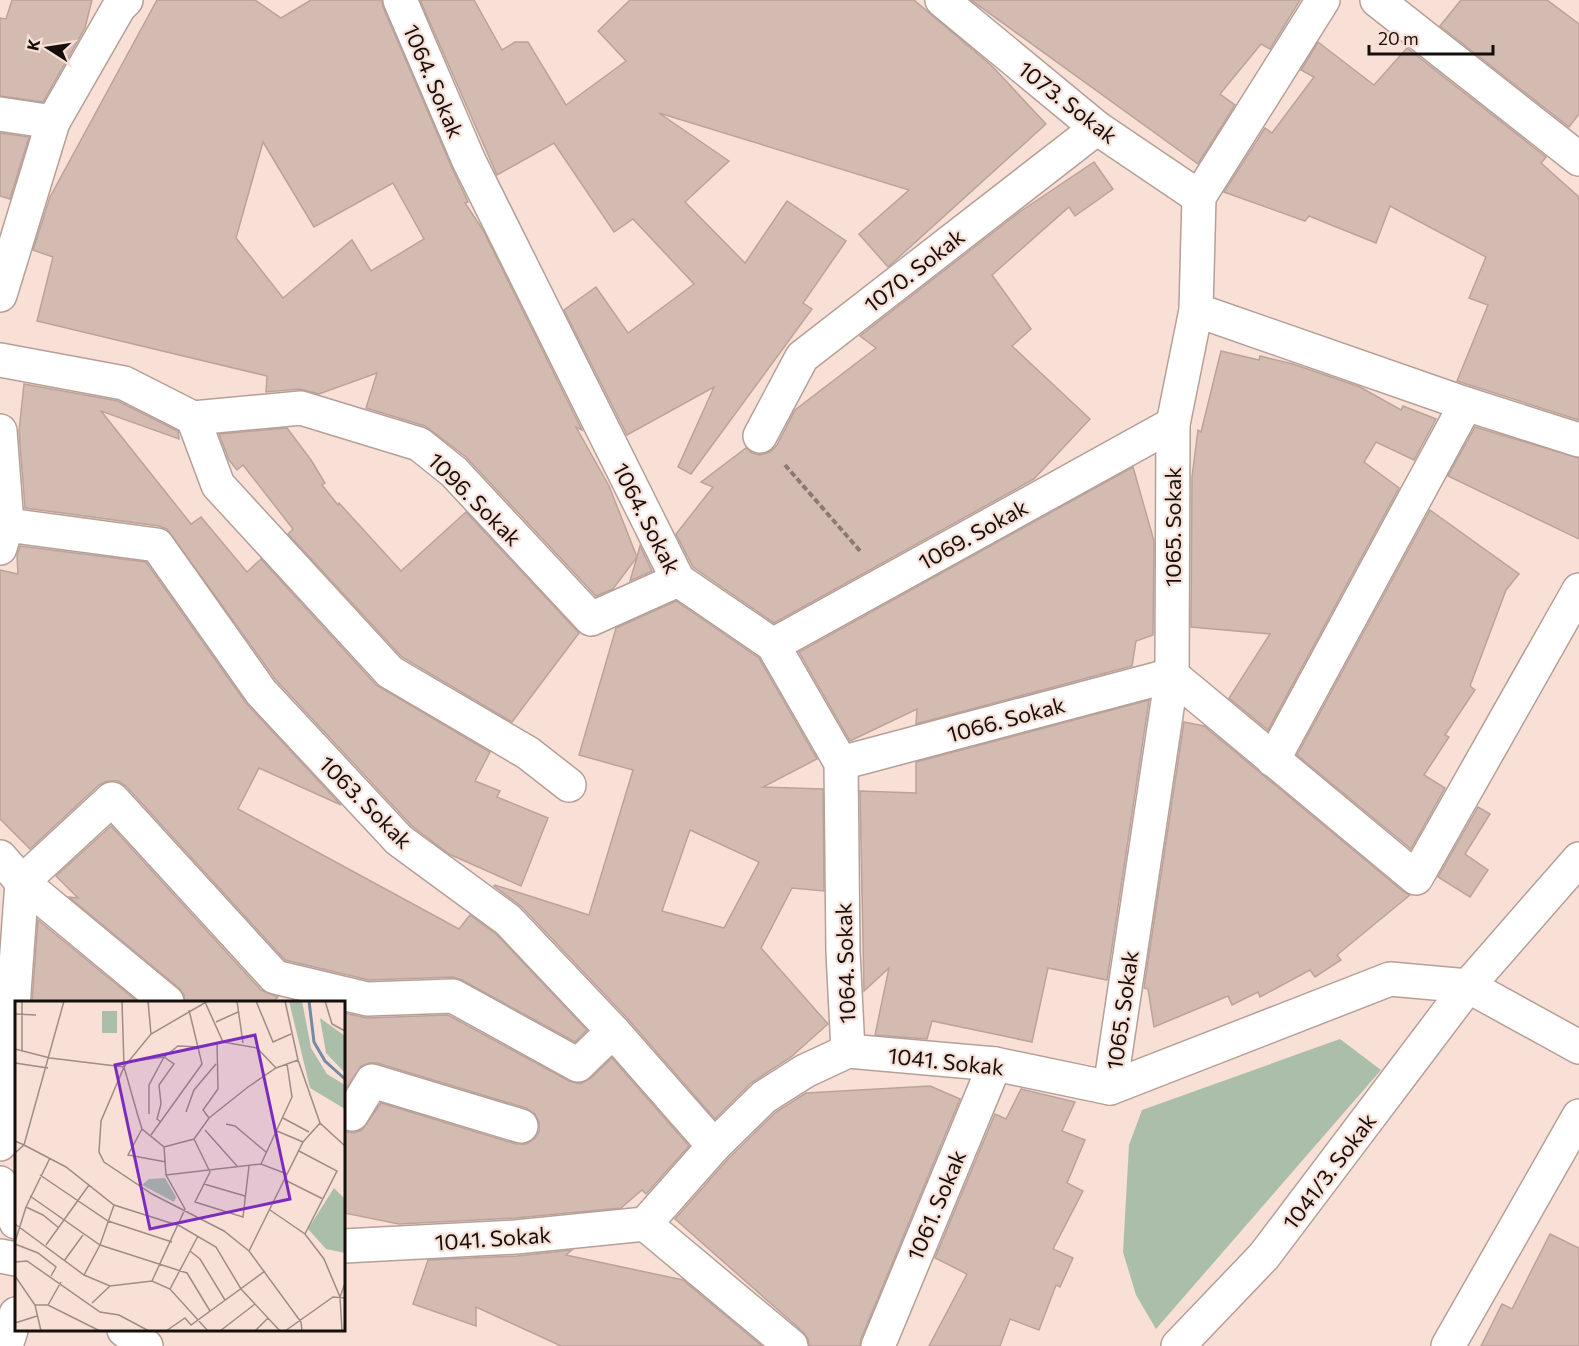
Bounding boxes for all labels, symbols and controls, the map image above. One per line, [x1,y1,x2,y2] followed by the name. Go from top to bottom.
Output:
[18,18,78,78] north arrow
[1369,18,1494,56] scale bar
[398,20,470,142] street label: 1064. Sokak
[1378,27,1419,49] text: 20 m
[22,37,43,52] text: K
[1013,55,1123,149] street label: 1073. Sokak
[858,222,970,318] street label: 1070. Sokak
[423,447,527,551] street label: 1096. Sokak
[608,458,687,578] street label: 1064. Sokak
[1159,467,1186,587] street label: 1065. Sokak
[914,493,1032,575] street label: 1069. Sokak
[944,690,1068,748] street label: 1066. Sokak
[314,750,418,854] street label: 1063. Sokak
[829,902,861,1024] street label: 1064. Sokak
[1100,949,1144,1071] street label: 1065. Sokak
[15,1001,345,1331] inset map
[887,1041,1005,1081] street label: 1041. Sokak
[1277,1108,1381,1234] street label: 1041/3. Sokak
[901,1146,971,1264] street label: 1061. Sokak
[434,1220,552,1256] street label: 1041. Sokak

